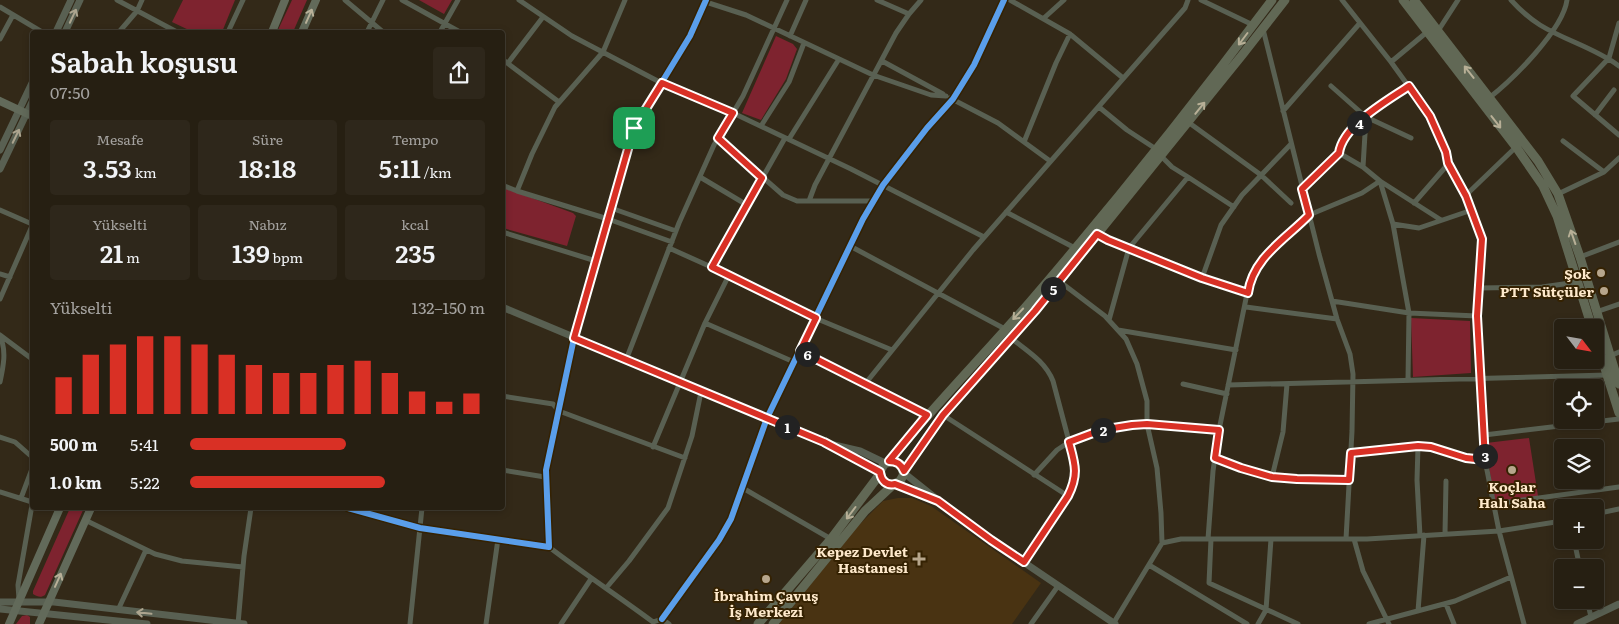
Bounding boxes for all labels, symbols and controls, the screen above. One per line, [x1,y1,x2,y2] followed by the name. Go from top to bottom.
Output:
[68,9,78,24] one-way arrow
[304,9,314,24] one-way arrow
[1237,32,1248,45] one-way arrow
[50,40,238,82] text: Sabah koşusu
[433,47,485,99] button: share
[1464,66,1475,79] one-way arrow
[50,80,90,104] text: 07:50
[1194,102,1205,115] one-way arrow
[613,107,655,149] pin
[1346,110,1372,136] pin: 4
[1355,113,1364,133] text: 4
[620,114,648,142] icon: arrive
[1491,115,1502,128] one-way arrow
[12,129,22,144] one-way arrow
[96,129,143,149] text: Mesafe
[252,129,283,149] text: Süre
[392,129,439,149] text: Tempo
[83,149,132,186] text: 3.53
[239,149,296,186] text: 18:18
[379,149,421,186] text: 5:11
[132,162,157,182] text: km
[421,162,452,182] text: /km
[93,214,147,234] text: Yükselti
[249,214,286,234] text: Nabız
[401,214,429,234] text: kcal
[1568,230,1578,246] one-way arrow
[100,234,123,271] text: 21
[232,234,270,271] text: 139
[395,234,435,271] text: 235
[123,247,140,267] text: m
[270,247,303,267] text: bpm
[1564,263,1592,283] place label: Şok
[1595,267,1607,279] marker: Şok
[1040,276,1066,302] pin: 5
[1050,279,1057,299] text: 5
[1500,281,1594,301] place label: PTT Sütçüler
[1598,285,1610,297] marker: PTT Sütçüler
[50,295,112,319] text: Yükselti
[412,295,485,319] text: 132–150 m
[1012,308,1024,321] one-way arrow
[1554,319,1604,369] north arrow
[1554,319,1604,609] map controls
[794,342,820,366] pin: 6
[803,344,812,364] text: 6
[1554,379,1604,429] button: locate
[774,414,800,440] pin: 1
[785,417,790,437] text: 1
[1090,418,1116,442] pin: 2
[1100,420,1107,440] text: 2
[50,432,98,456] text: 500 m
[130,432,158,456] text: 5:41
[1554,439,1604,489] button: layers
[1472,444,1498,468] pin: 3
[1482,446,1489,466] text: 3
[1506,464,1518,476] marker: Koçlar Halı Saha
[50,470,102,494] text: 1.0 km
[130,470,160,494] text: 5:22
[1478,476,1546,512] place label: Koçlar Halı Saha
[1554,499,1604,549] button: +
[845,506,856,519] one-way arrow
[816,541,909,577] place label: Kepez Devlet Hastanesi
[912,552,926,566] marker: Kepez Devlet Hastanesi
[1554,559,1604,609] button: −
[54,572,64,587] one-way arrow
[760,573,772,585] marker: İbrahim Çavuş İş Merkezi
[714,585,818,621] place label: İbrahim Çavuş İş Merkezi
[136,608,152,618] one-way arrow

